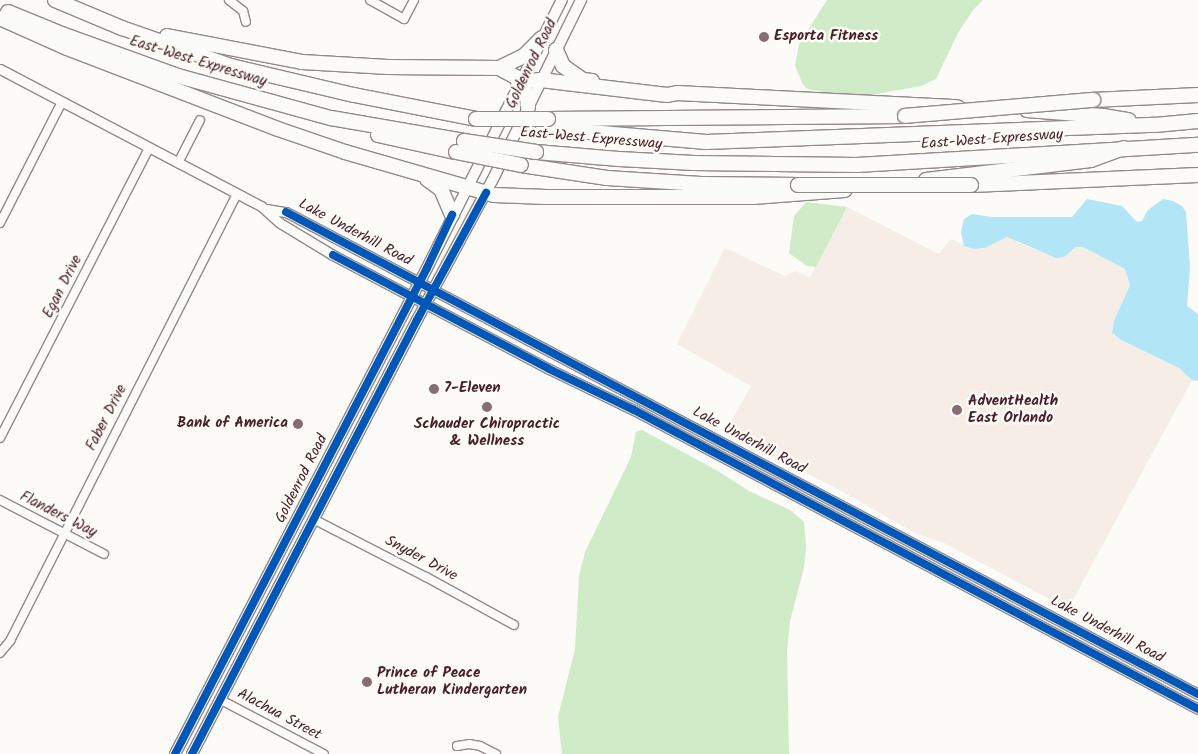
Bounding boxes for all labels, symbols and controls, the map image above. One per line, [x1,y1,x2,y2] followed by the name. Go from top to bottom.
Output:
[503,16,561,112] street label: Goldenrod Road
[774,28,878,46] place label: Esporta Fitness
[758,31,770,43] marker: Esporta Fitness
[127,33,269,91] street label: East-West Expressway
[519,124,663,154] street label: East-West Expressway
[920,126,1064,154] street label: East-West Expressway
[295,195,415,271] street label: Lake Underhill Road
[39,253,87,321] street label: Egan Drive
[444,380,501,398] place label: 7-Eleven
[83,382,131,454] street label: Faber Drive
[428,383,440,395] marker: 7-Eleven
[968,392,1058,427] place label: AdventHealth East Orlando
[481,401,493,413] marker: Schauder Chiropractic & Wellness
[689,403,809,479] street label: Lake Underhill Road
[950,403,964,417] marker: AdventHealth East Orlando
[177,415,288,433] place label: Bank of America
[414,415,560,450] place label: Schauder Chiropractic & Wellness
[292,418,304,430] marker: Bank of America
[272,432,332,526] street label: Goldenrod Road
[17,488,99,542] street label: Flanders Way
[382,532,460,586] street label: Snyder Drive
[1047,592,1167,668] street label: Lake Underhill Road
[377,664,527,699] place label: Prince of Peace Lutheran Kindergarten
[361,676,373,688] marker: Prince of Peace Lutheran Kindergarten
[234,685,324,745] street label: Alachua Street

